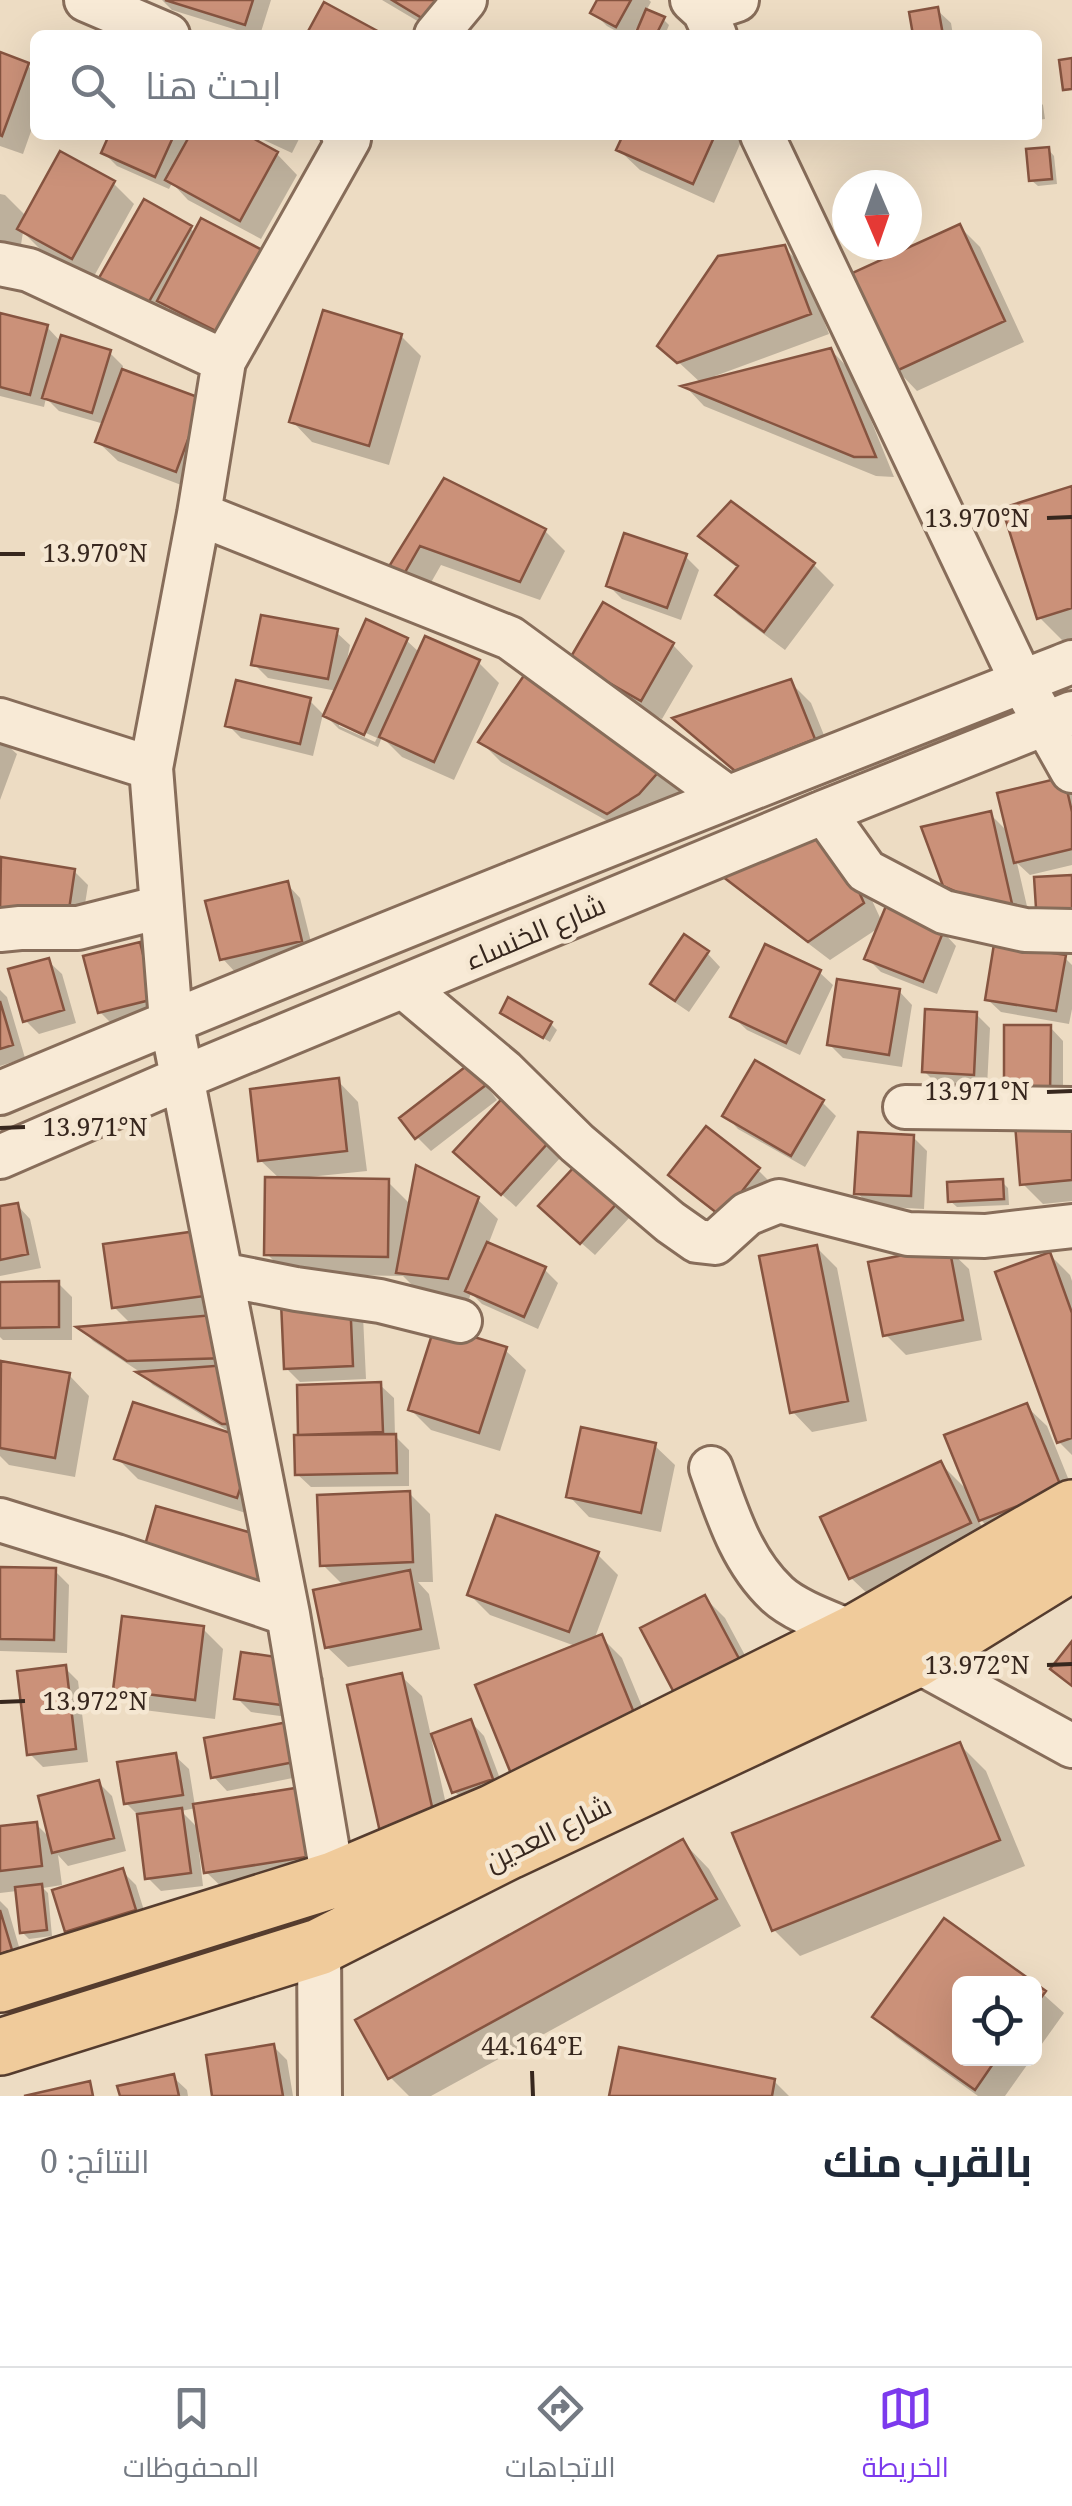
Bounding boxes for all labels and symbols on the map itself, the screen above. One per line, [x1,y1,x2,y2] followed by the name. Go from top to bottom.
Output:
[832,170,922,260] north arrow
[924,500,1030,534] text: 13.970°N
[42,535,148,569] text: 13.970°N
[458,884,611,979] street label: شارع الخنساء
[924,1073,1030,1107] text: 13.971°N
[42,1109,148,1143] text: 13.971°N
[924,1647,1030,1681] text: 13.972°N
[42,1683,148,1717] text: 13.972°N
[478,1785,618,1880] street label: شارع العدين
[481,2028,583,2062] text: 44.164°E

